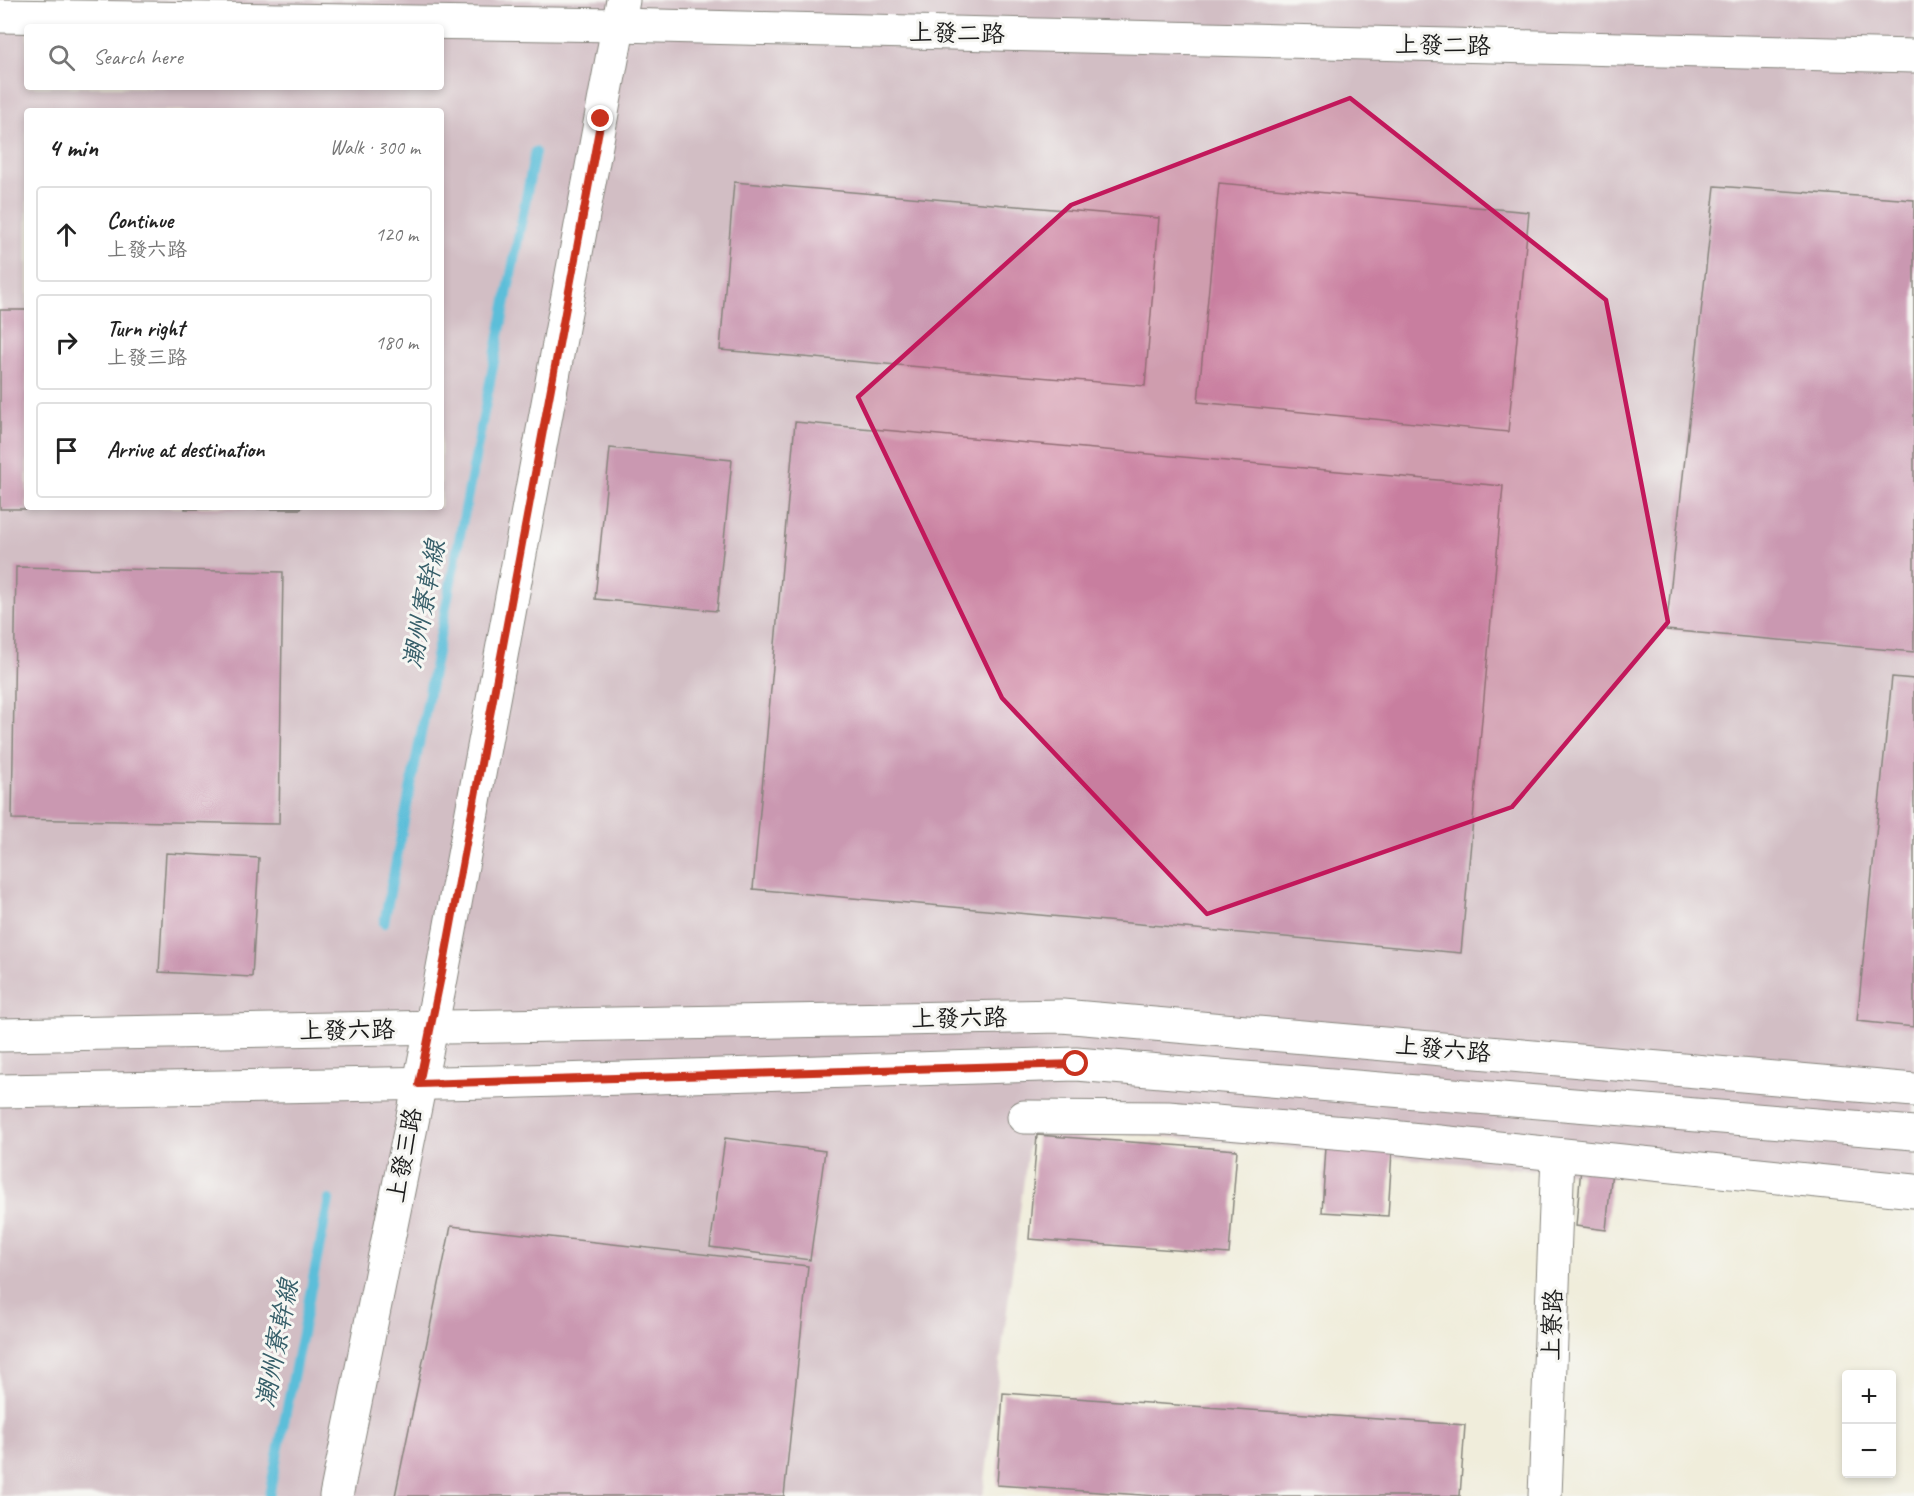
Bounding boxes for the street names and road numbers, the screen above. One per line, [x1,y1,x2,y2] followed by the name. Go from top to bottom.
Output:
[909,17,1005,49] street label: 上發二路
[1395,29,1491,61] street label: 上發二路
[911,1002,1007,1034] street label: 上發六路
[299,1014,395,1046] street label: 上發六路
[1394,1030,1492,1068] street label: 上發六路
[380,1105,428,1205] street label: 上發三路
[1536,1288,1568,1362] street label: 上寮路

